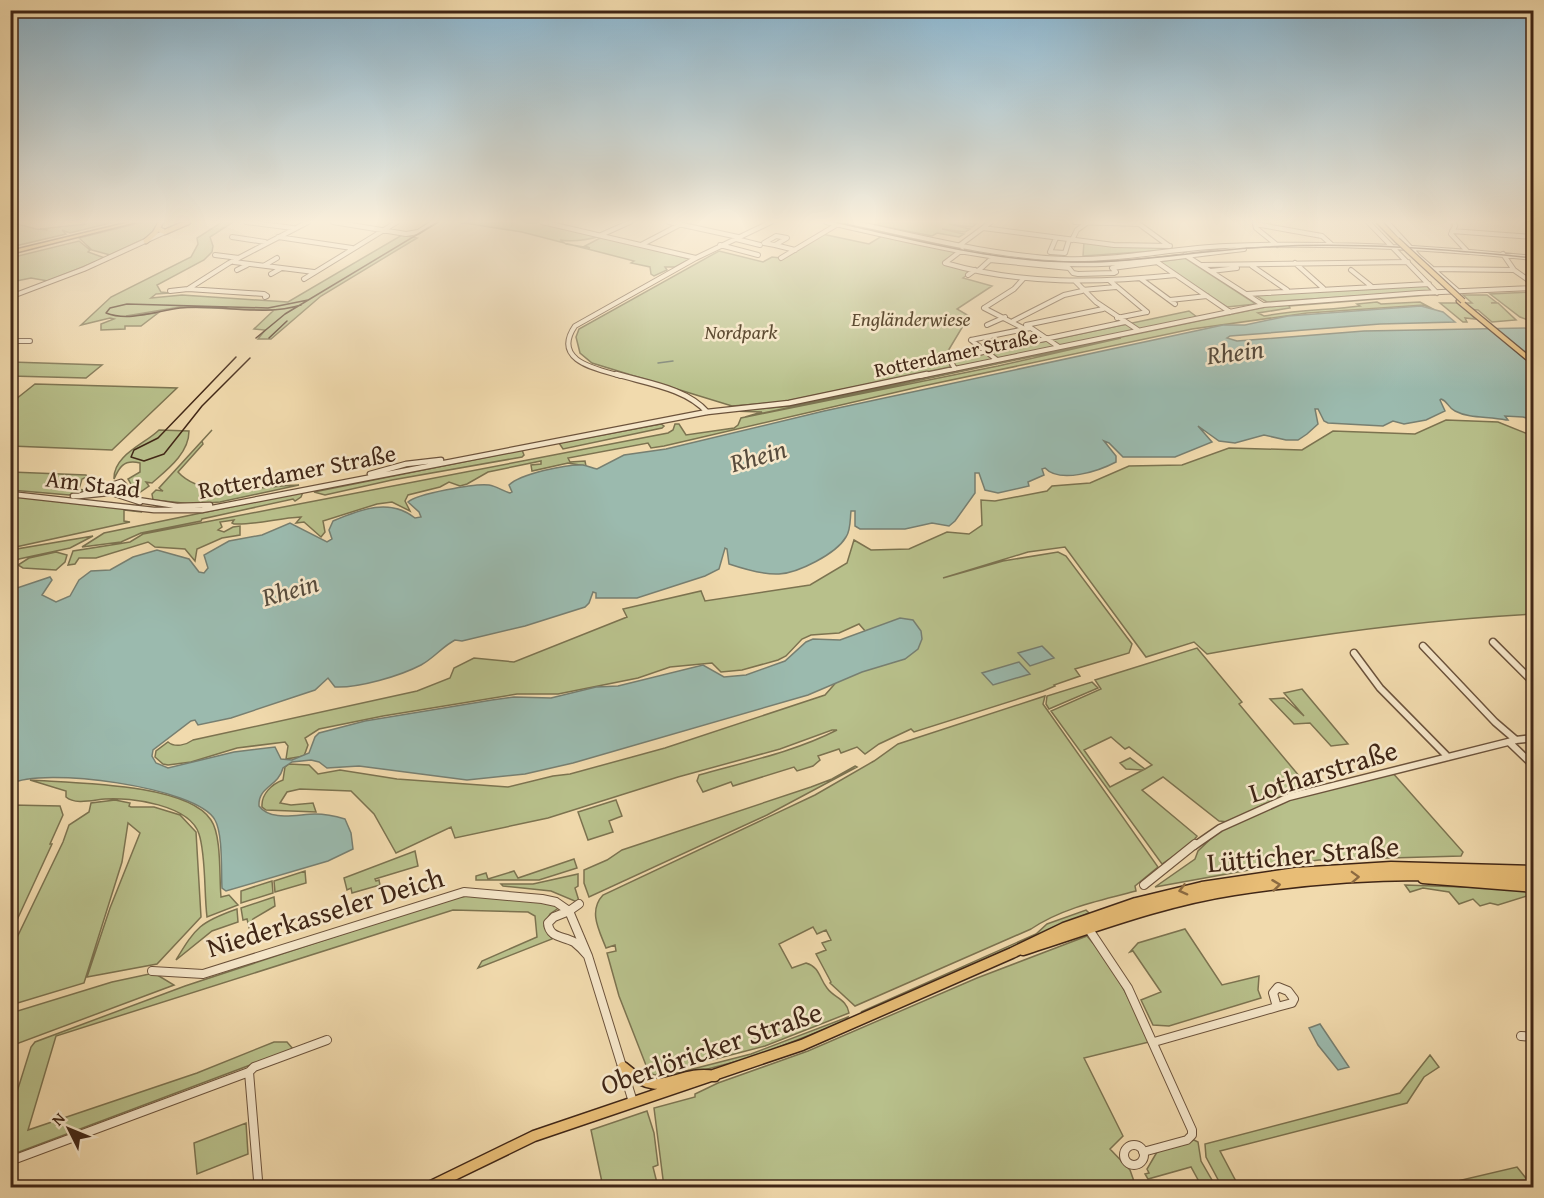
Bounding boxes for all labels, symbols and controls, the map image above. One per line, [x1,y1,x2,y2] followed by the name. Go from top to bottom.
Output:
[850,304,971,333] park label: Engländerwiese
[704,317,778,346] park label: Nordpark
[871,321,1041,384] street label: Rotterdamer Straße
[1203,329,1266,374] water label: Rhein
[724,429,791,482] water label: Rhein
[195,435,399,508] street label: Rotterdamer Straße
[44,460,143,507] street label: Am Staad
[256,563,323,616] water label: Rhein
[1244,728,1402,813] street label: Lotharstraße
[1205,825,1401,882] street label: Lütticher Straße
[201,856,449,967] street label: Niederkasseler Deich
[1350,871,1359,884] one-way arrow
[1271,879,1280,892] one-way arrow
[1178,883,1188,896] one-way arrow
[595,990,827,1105] street label: Oberlöricker Straße
[39,1099,99,1159] north arrow
[46,1106,71,1131] text: N

